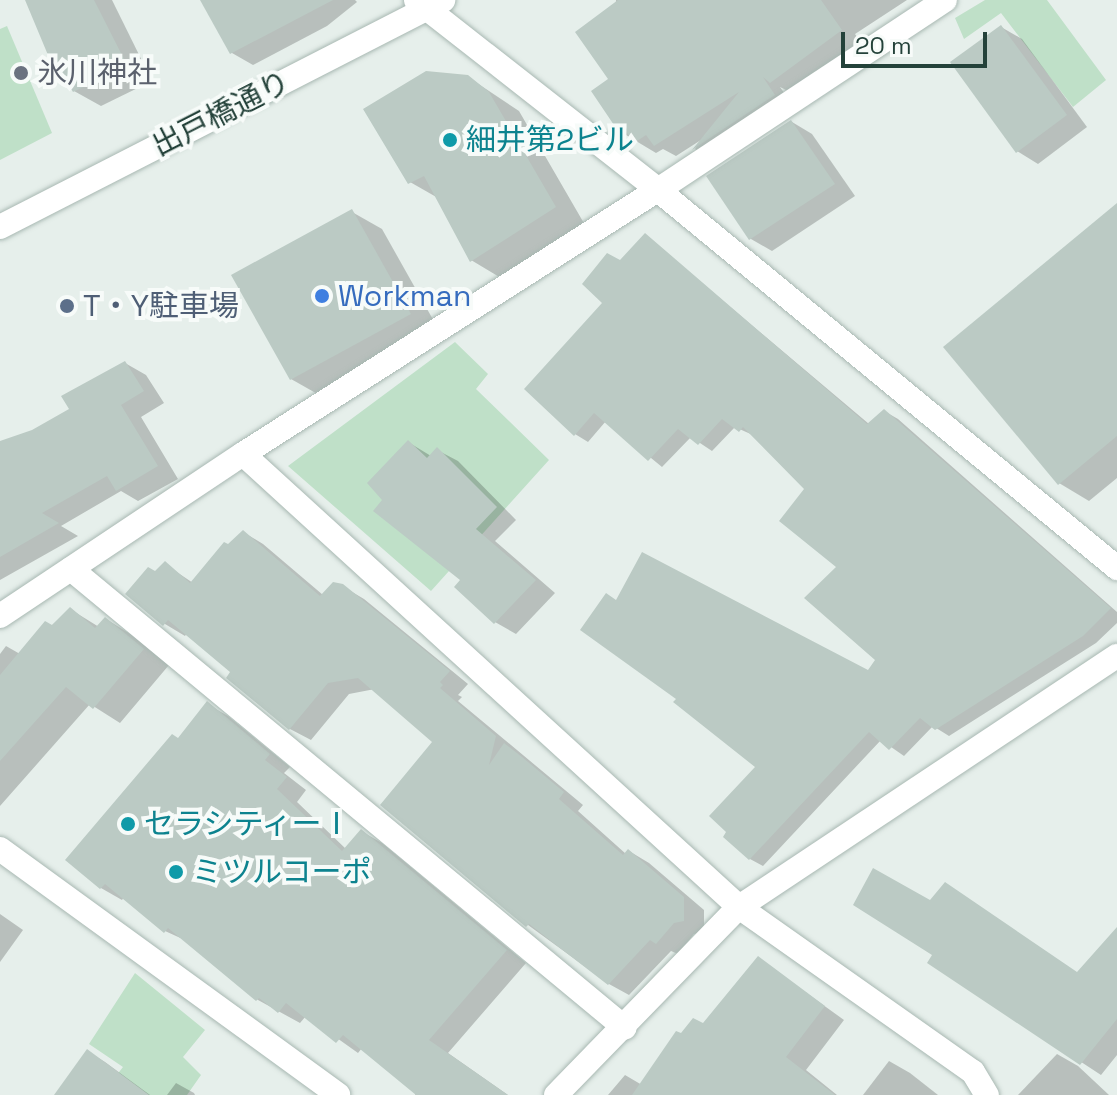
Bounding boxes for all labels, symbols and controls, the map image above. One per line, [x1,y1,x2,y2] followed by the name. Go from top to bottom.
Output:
[845,16,991,66] scale bar
[855,30,912,61] text: 20 m
[37,55,157,91] place label: 氷川神社
[12,64,30,82] marker: 氷川神社
[146,64,296,164] street label: 出戸橋通り
[466,122,634,158] place label: 細井第2ビル
[441,131,459,149] marker: 細井第2ビル
[338,278,471,314] place label: Workman
[313,287,331,305] marker: Workman
[83,288,239,324] place label: T・Y駐車場
[58,297,76,315] marker: T・Y駐車場
[144,806,354,842] place label: セラシティーⅠ
[119,815,137,833] marker: セラシティーⅠ
[192,854,372,890] place label: ミツルコーポ
[167,863,185,881] marker: ミツルコーポ

